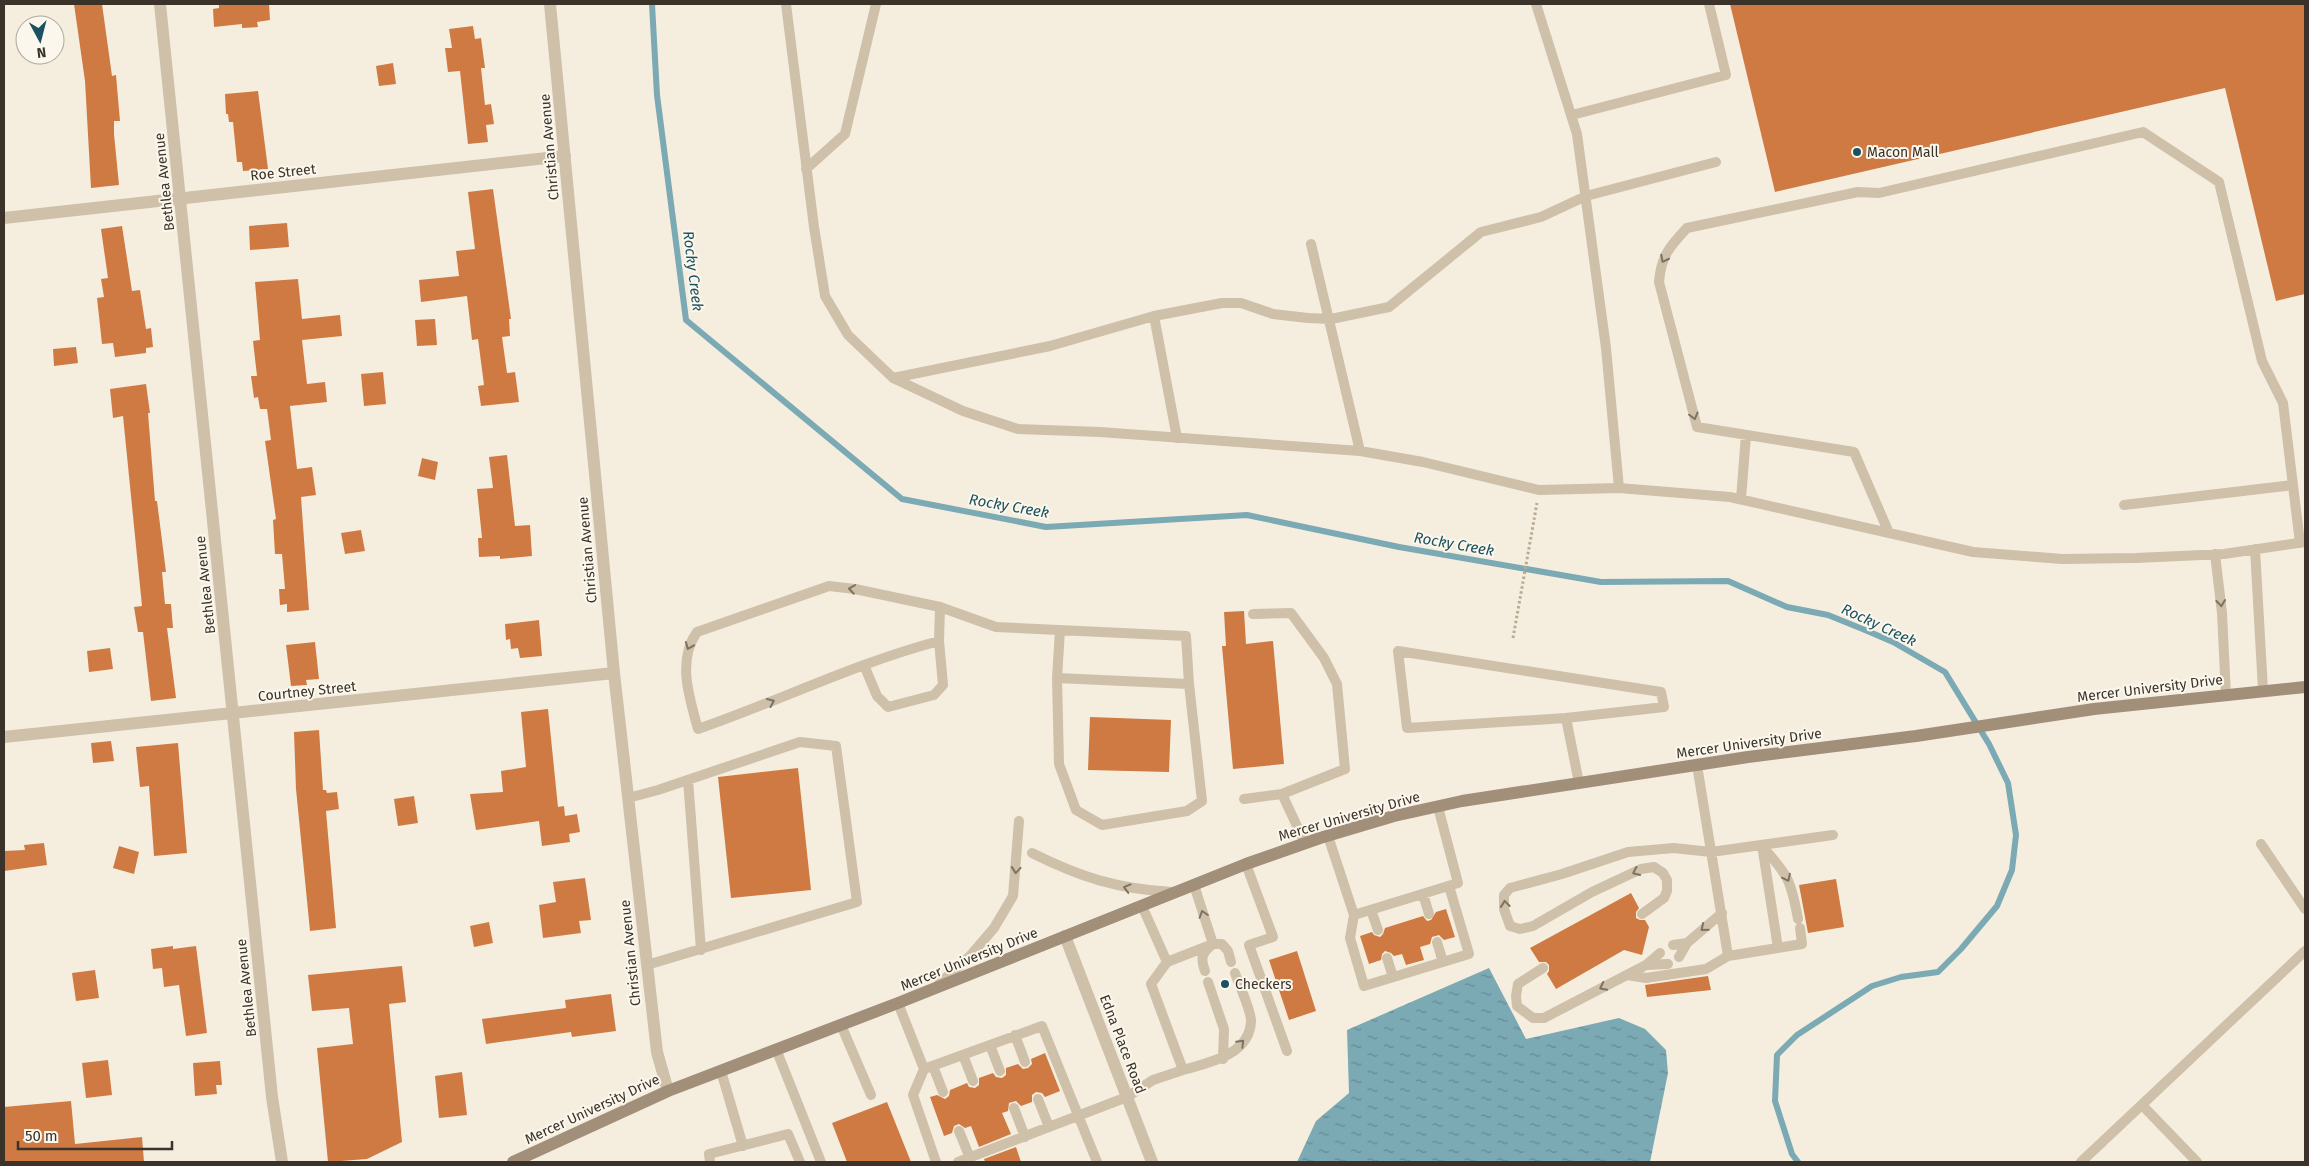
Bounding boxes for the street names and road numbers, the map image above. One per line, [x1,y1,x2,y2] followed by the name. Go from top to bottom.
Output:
[536,93,563,201] street label: Christian Avenue
[151,132,178,232] street label: Bethlea Avenue
[249,161,318,184] street label: Roe Street
[574,496,601,604] street label: Christian Avenue
[192,535,219,635] street label: Bethlea Avenue
[2076,671,2224,706] street label: Mercer University Drive
[257,678,358,705] street label: Courtney Street
[1675,725,1823,762] street label: Mercer University Drive
[1276,788,1422,845] street label: Mercer University Drive
[616,899,645,1007] street label: Christian Avenue
[898,924,1040,995] street label: Mercer University Drive
[233,938,260,1038] street label: Bethlea Avenue
[1096,992,1149,1096] street label: Edna Place Road
[522,1071,662,1148] street label: Mercer University Drive

